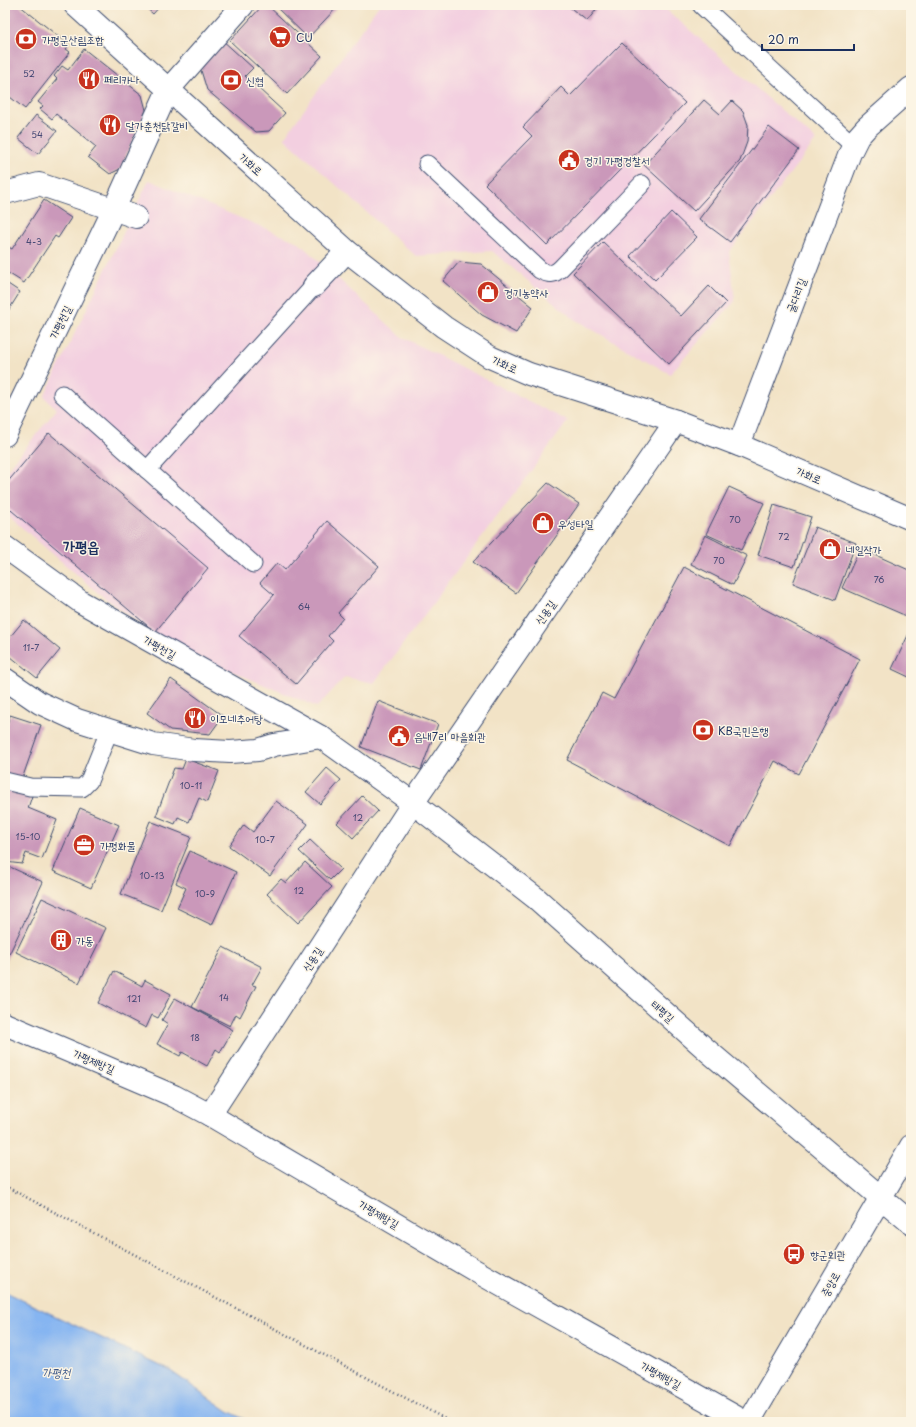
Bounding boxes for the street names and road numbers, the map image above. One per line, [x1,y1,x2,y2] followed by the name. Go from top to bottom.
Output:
[235,149,267,179] street label: 가화로
[782,275,810,315] street label: 굴다리길
[45,302,75,342] street label: 가평천길
[489,351,521,377] street label: 가화로
[793,462,825,488] street label: 가화로
[530,596,560,628] street label: 신용길
[140,631,180,663] street label: 가평천길
[298,943,326,975] street label: 신용길
[647,996,679,1026] street label: 태평길
[70,1045,118,1078] street label: 가평제방길
[356,1196,403,1232] street label: 가평제방길
[816,1268,844,1300] street label: 중앙로
[638,1357,685,1393] street label: 가평제방길

